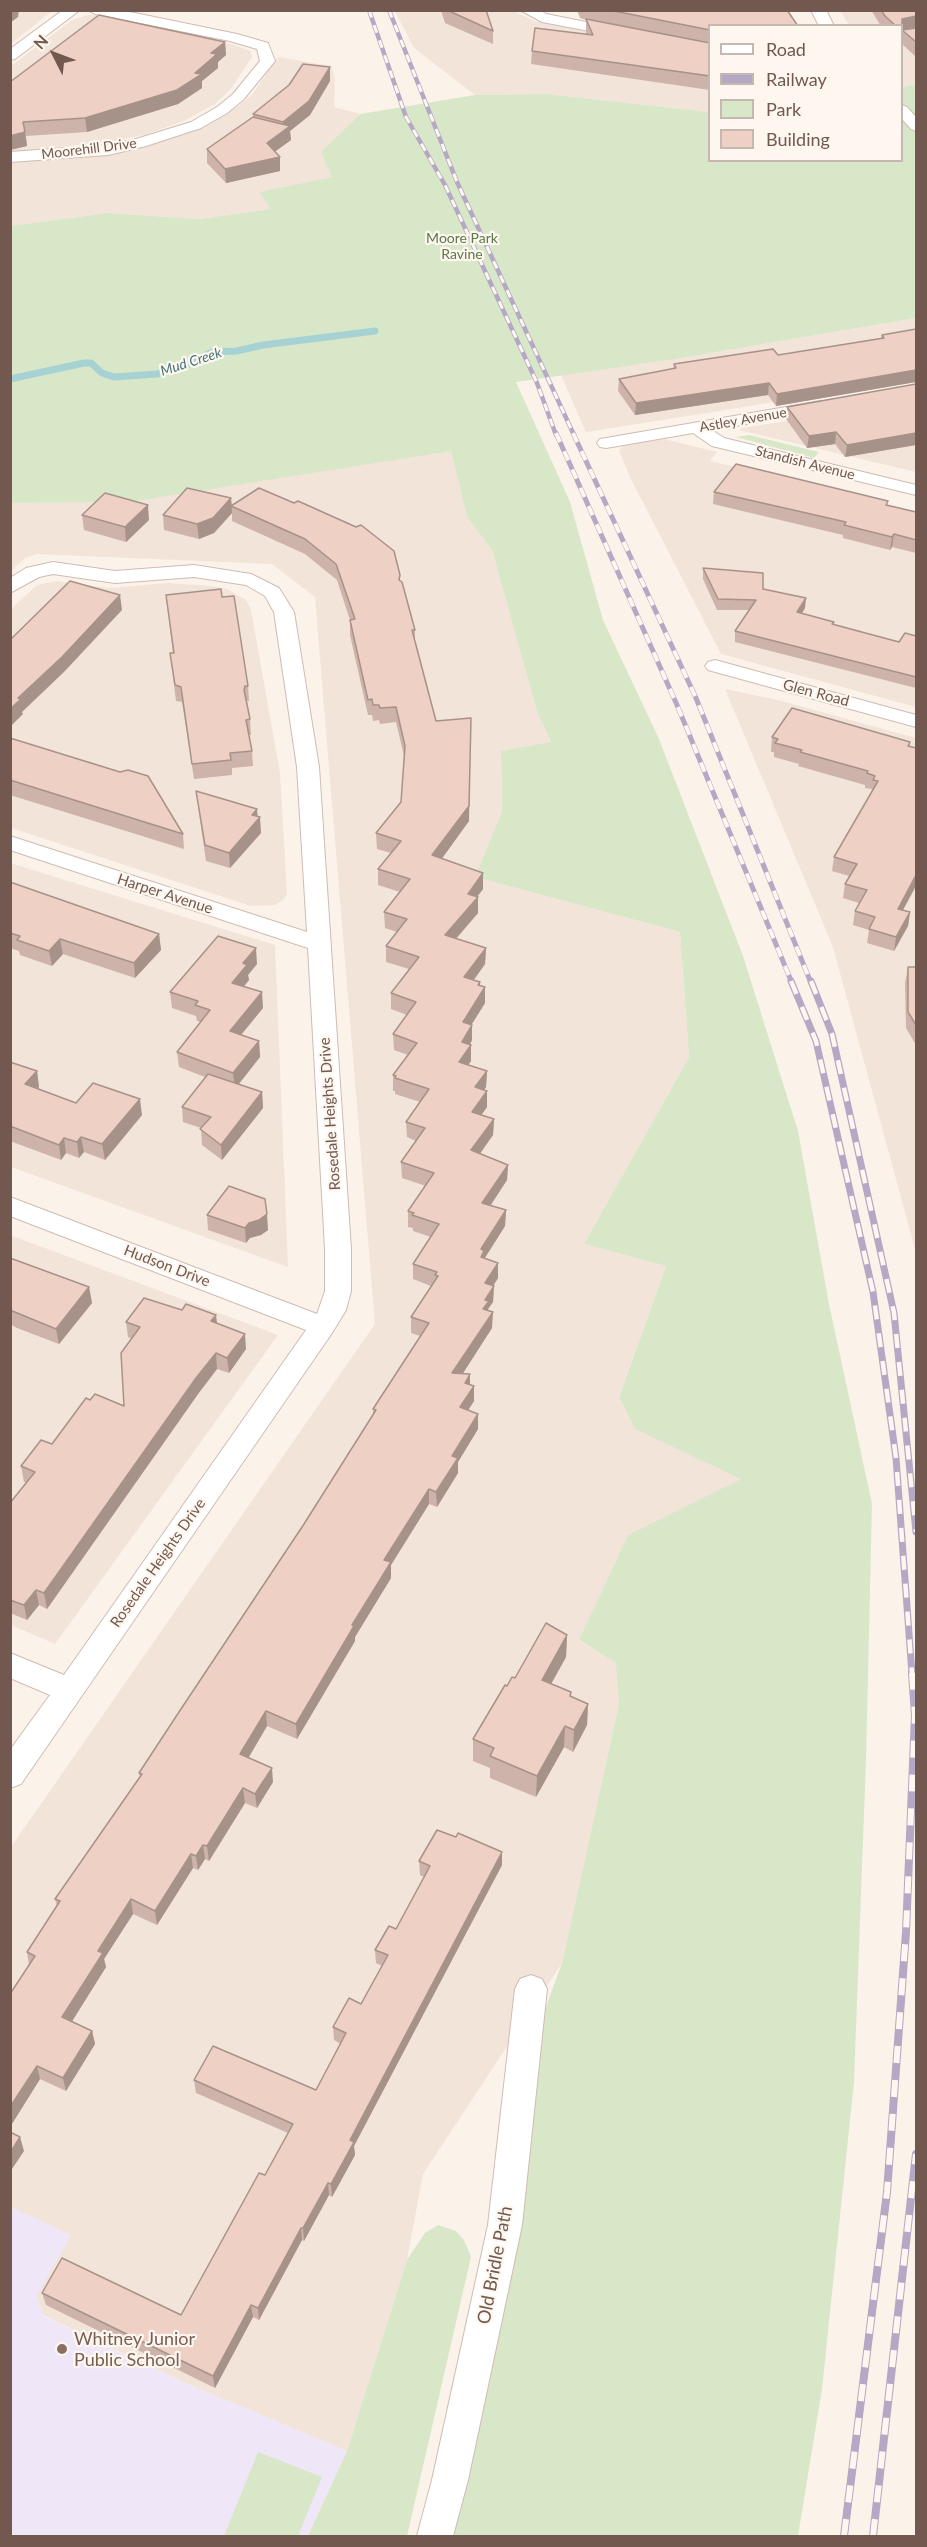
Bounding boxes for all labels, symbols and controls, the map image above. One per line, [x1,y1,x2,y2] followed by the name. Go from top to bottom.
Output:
[24,24,84,84] north arrow
[708,24,903,162] legend
[29,31,51,53] text: N
[766,38,806,60] text: Road
[766,68,827,90] text: Railway
[766,98,801,120] text: Park
[766,128,830,150] text: Building
[41,135,137,163] street label: Moorehill Drive
[426,230,498,262] park label: Moore Park Ravine
[158,344,224,380] water label: Mud Creek
[698,404,788,436] street label: Astley Avenue
[753,443,857,483] street label: Standish Avenue
[781,676,851,710] street label: Glen Road
[115,870,215,918] street label: Harper Avenue
[316,1037,344,1191] street label: Rosedale Heights Drive
[121,1241,213,1291] street label: Hudson Drive
[107,1495,209,1631] street label: Rosedale Heights Drive
[473,2204,517,2326] street label: Old Bridle Path
[74,2328,195,2370] place label: Whitney Junior Public School
[55,2342,69,2356] marker: Whitney Junior Public School

